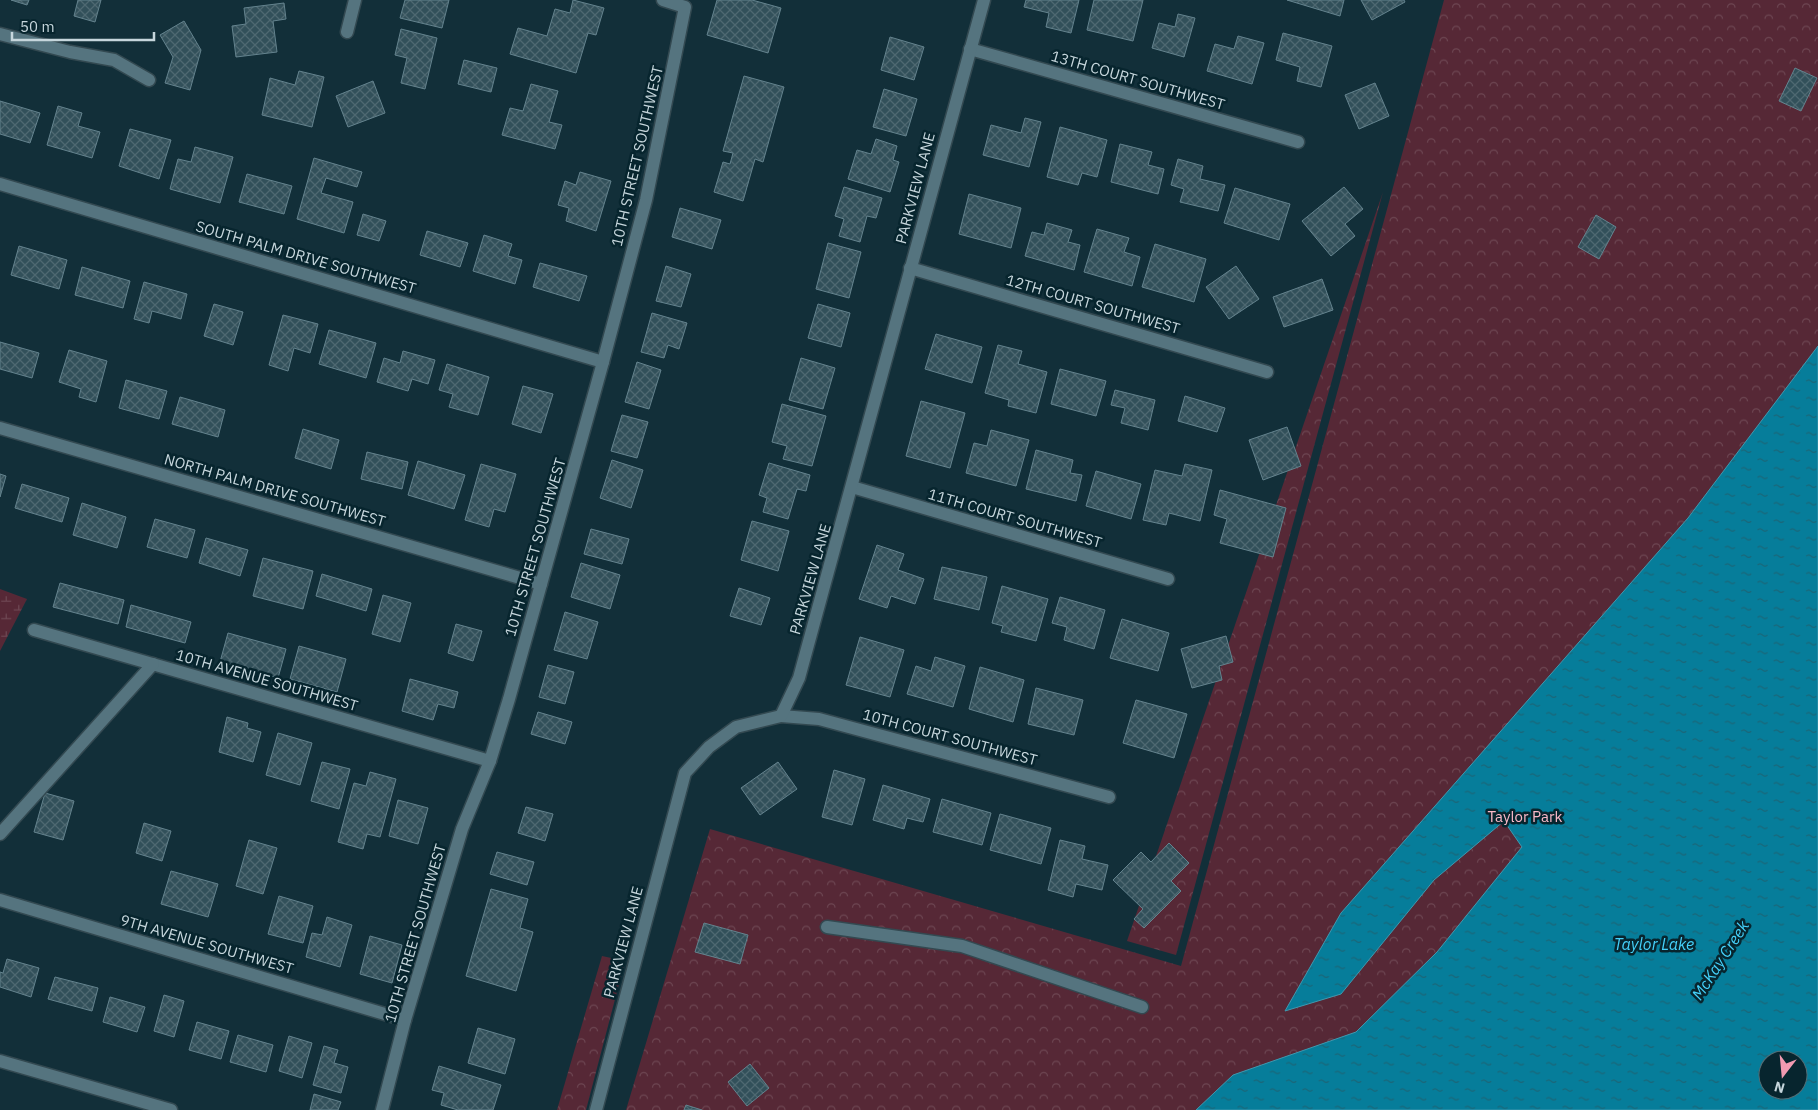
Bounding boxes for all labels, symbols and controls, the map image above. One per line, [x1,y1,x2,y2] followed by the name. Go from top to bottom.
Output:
[12,10,155,42] scale bar
[20,17,55,36] text: 50 m
[1049,46,1227,114] street label: 13TH COURT SOUTHWEST
[607,63,667,248] street label: 10TH STREET SOUTHWEST
[891,130,939,246] street label: PARKVIEW LANE
[194,216,419,298] street label: SOUTH PALM DRIVE SOUTHWEST
[1004,270,1182,338] street label: 12TH COURT SOUTHWEST
[162,449,388,531] street label: NORTH PALM DRIVE SOUTHWEST
[500,455,570,639] street label: 10TH STREET SOUTHWEST
[926,484,1104,552] street label: 11TH COURT SOUTHWEST
[785,521,835,637] street label: PARKVIEW LANE
[174,645,361,715] street label: 10TH AVENUE SOUTHWEST
[861,705,1040,770] street label: 10TH COURT SOUTHWEST
[1488,807,1563,826] park label: Taylor Park
[380,841,450,1025] street label: 10TH STREET SOUTHWEST
[599,884,647,1000] street label: PARKVIEW LANE
[118,910,296,978] street label: 9TH AVENUE SOUTHWEST
[1687,916,1753,1003] water label: McKay Creek
[1614,934,1694,954] water label: Taylor Lake
[1758,1050,1808,1100] north arrow
[1772,1077,1787,1098] text: N

